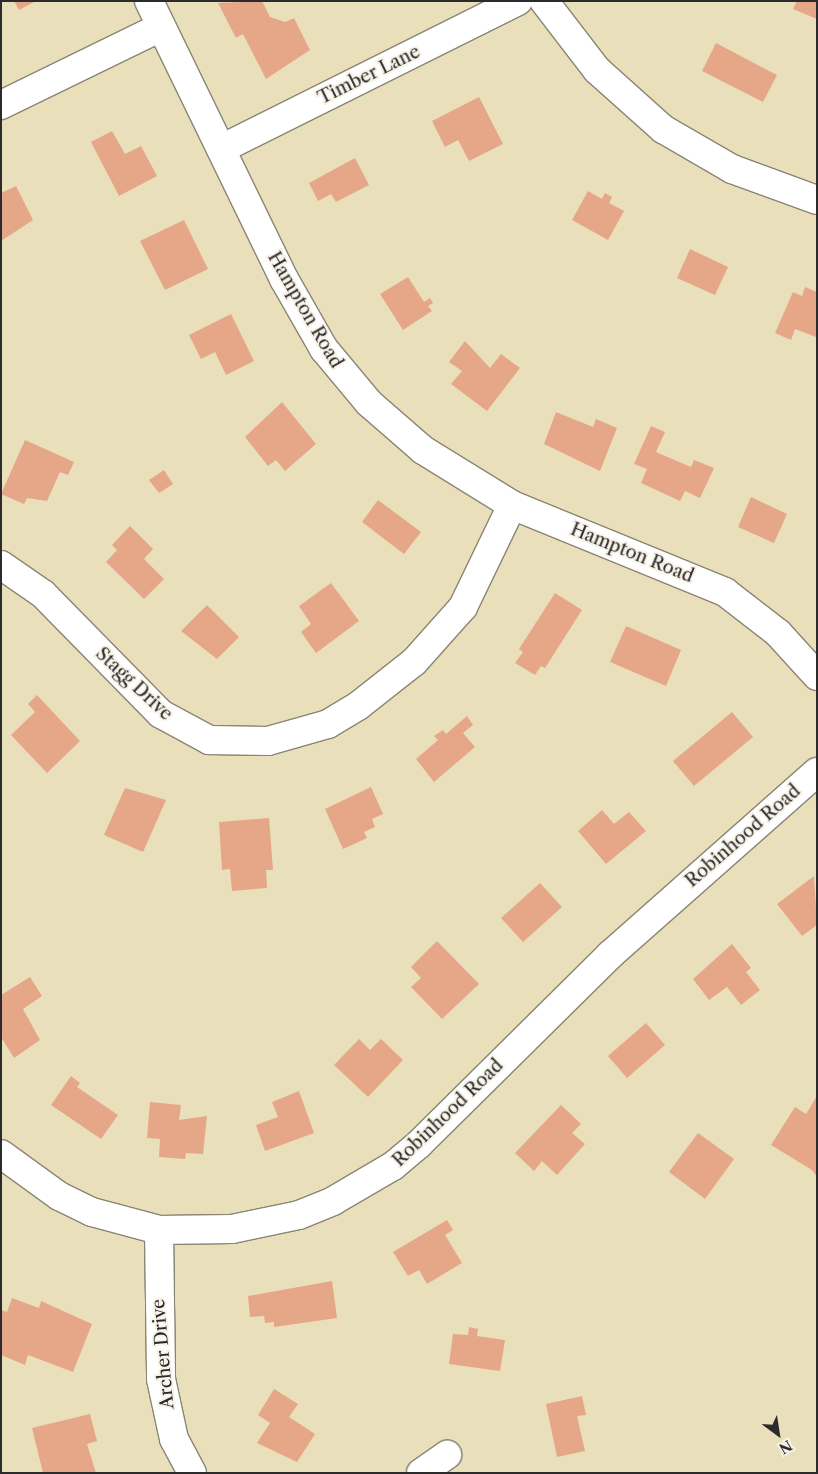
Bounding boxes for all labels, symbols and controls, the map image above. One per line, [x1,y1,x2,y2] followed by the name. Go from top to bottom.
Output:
[314,41,424,109] street label: Timber Lane
[263,248,347,372] street label: Hampton Road
[567,519,697,587] street label: Hampton Road
[91,643,177,725] street label: Stagg Drive
[681,780,805,892] street label: Robinhood Road
[388,1055,508,1171] street label: Robinhood Road
[147,1298,179,1410] street label: Archer Drive
[753,1409,803,1459] north arrow
[776,1436,796,1458] text: N

